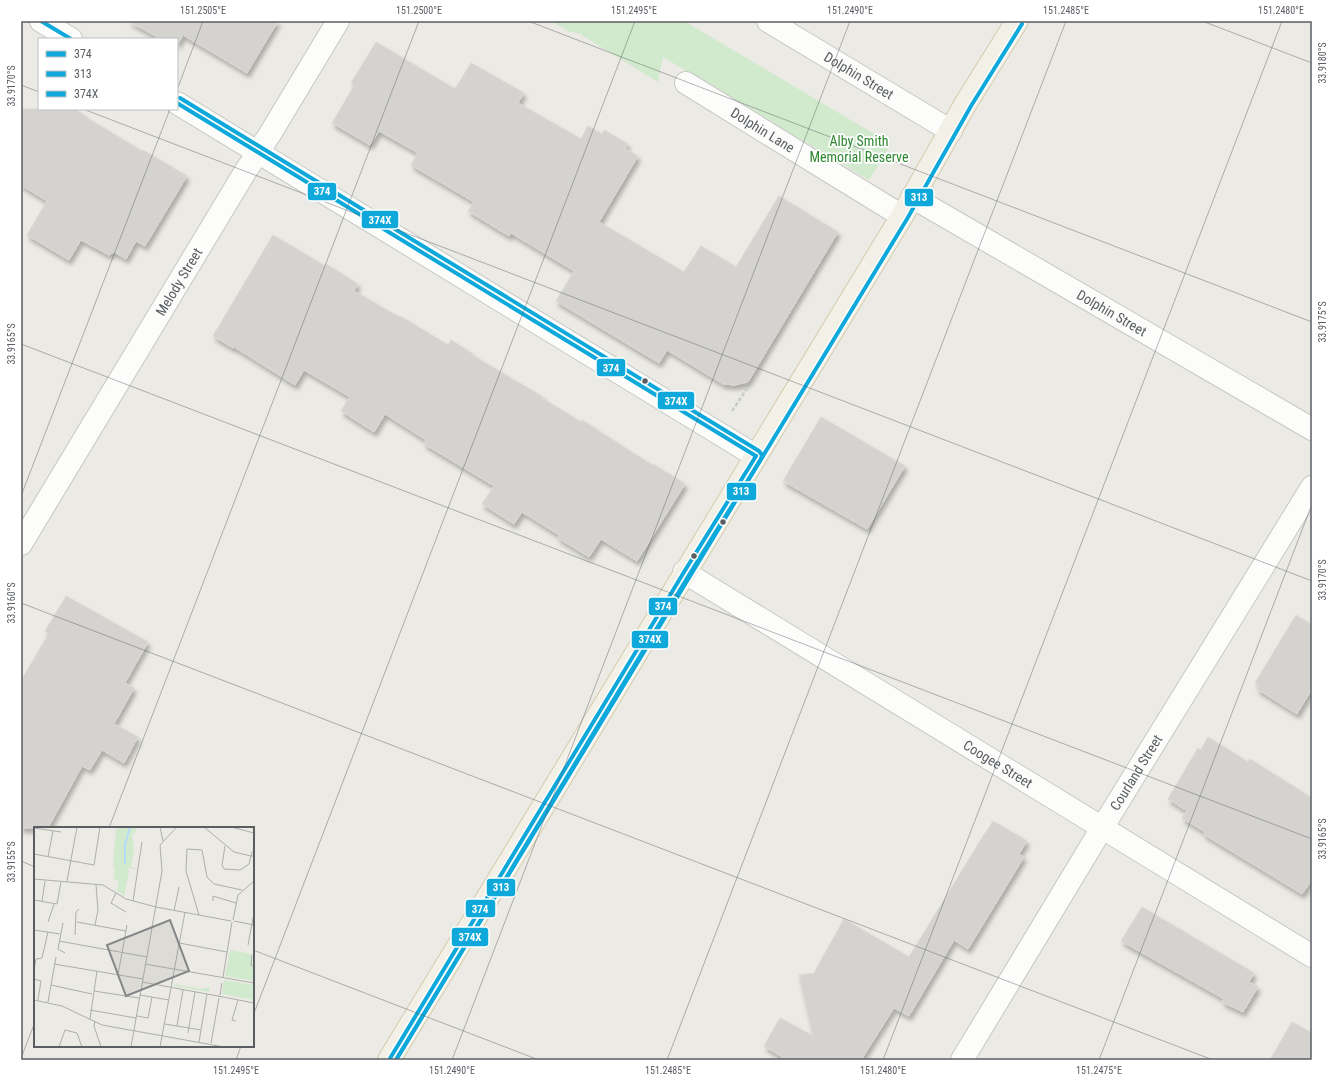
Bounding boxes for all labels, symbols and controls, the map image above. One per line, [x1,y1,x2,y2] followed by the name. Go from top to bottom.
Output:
[180,5,226,16] text: 151.2505°E
[396,5,442,16] text: 151.2500°E
[611,5,657,16] text: 151.2495°E
[827,5,873,16] text: 151.2490°E
[1043,5,1089,16] text: 151.2485°E
[1258,5,1304,16] text: 151.2480°E
[38,38,178,110] legend
[1317,42,1328,84] text: 33.9180°S
[74,47,92,61] text: 374
[821,49,896,103] street label: Dolphin Street
[6,65,17,107] text: 33.9170°S
[74,67,92,81] text: 313
[74,87,99,101] text: 374X
[728,105,798,156] street label: Dolphin Lane
[809,133,909,165] park label: Alby Smith Memorial Reserve
[307,182,337,201] line badge: 374
[314,185,331,198] text: 374
[904,188,934,207] line badge: 313
[911,191,928,204] text: 313
[361,210,399,229] line badge: 374X
[369,214,391,227] text: 374X
[152,245,205,319] street label: Melody Street
[1074,286,1150,339] street label: Dolphin Street
[1317,301,1328,343] text: 33.9175°S
[6,323,17,365] text: 33.9165°S
[596,358,626,377] line badge: 374
[603,362,620,375] text: 374
[640,376,650,386] unlabelled marker
[657,391,695,410] line badge: 374X
[665,395,687,408] text: 374X
[726,482,757,501] line badge: 313
[733,485,750,498] text: 313
[718,517,728,527] unlabelled marker
[689,551,699,561] unlabelled marker
[1317,559,1328,601] text: 33.9170°S
[6,582,17,624] text: 33.9160°S
[648,597,678,616] line badge: 374
[655,600,672,613] text: 374
[631,630,669,649] line badge: 374X
[639,633,661,646] text: 374X
[1107,732,1165,813] street label: Courland Street
[960,737,1035,791] street label: Coogee Street
[1317,818,1328,860] text: 33.9165°S
[34,827,254,1047] inset map
[6,841,17,883] text: 33.9155°S
[486,878,516,897] line badge: 313
[493,881,510,894] text: 313
[465,899,496,918] line badge: 374
[472,903,489,916] text: 374
[451,927,489,947] line badge: 374X
[459,931,481,944] text: 374X
[213,1065,259,1076] text: 151.2495°E
[429,1065,475,1076] text: 151.2490°E
[645,1065,691,1076] text: 151.2485°E
[860,1065,906,1076] text: 151.2480°E
[1076,1065,1122,1076] text: 151.2475°E

